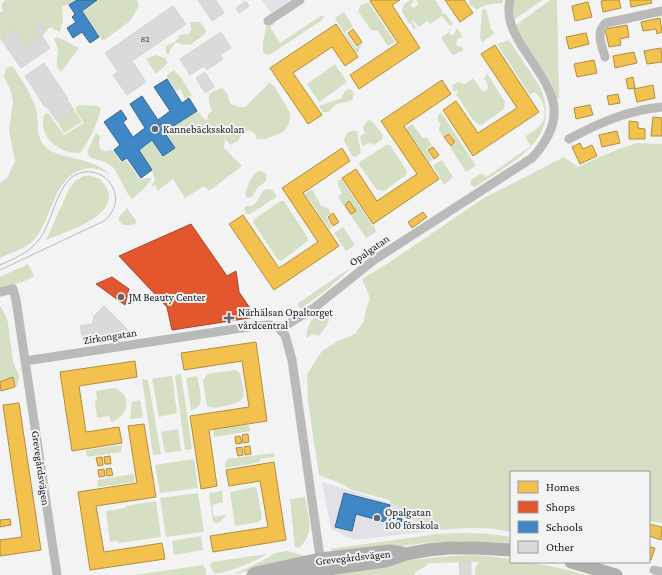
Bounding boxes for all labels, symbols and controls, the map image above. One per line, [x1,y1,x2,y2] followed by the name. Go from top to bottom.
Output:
[140,34,150,44] house number: 82
[163,123,245,135] place label: Kannebäcksskolan
[150,124,160,134] marker: Kannebäcksskolan
[347,232,392,269] street label: Opalgatan
[128,291,206,304] place label: JM Beauty Center
[116,292,126,302] marker: JM Beauty Center
[237,306,333,331] place label: Närhälsan Opaltorget vårdcentral
[223,312,235,324] marker: Närhälsan Opaltorget vårdcentral
[82,326,138,347] street label: Zirkongatan
[29,430,52,506] street label: Grevegårdsvägen
[510,471,650,563] legend
[546,480,580,494] text: Homes
[546,500,575,514] text: Shops
[385,506,439,531] place label: Opalgatan 100 förskola
[372,513,382,523] marker: Opalgatan 100 förskola
[546,520,583,534] text: Schools
[546,540,575,554] text: Other
[315,547,391,568] street label: Grevegårdsvägen

